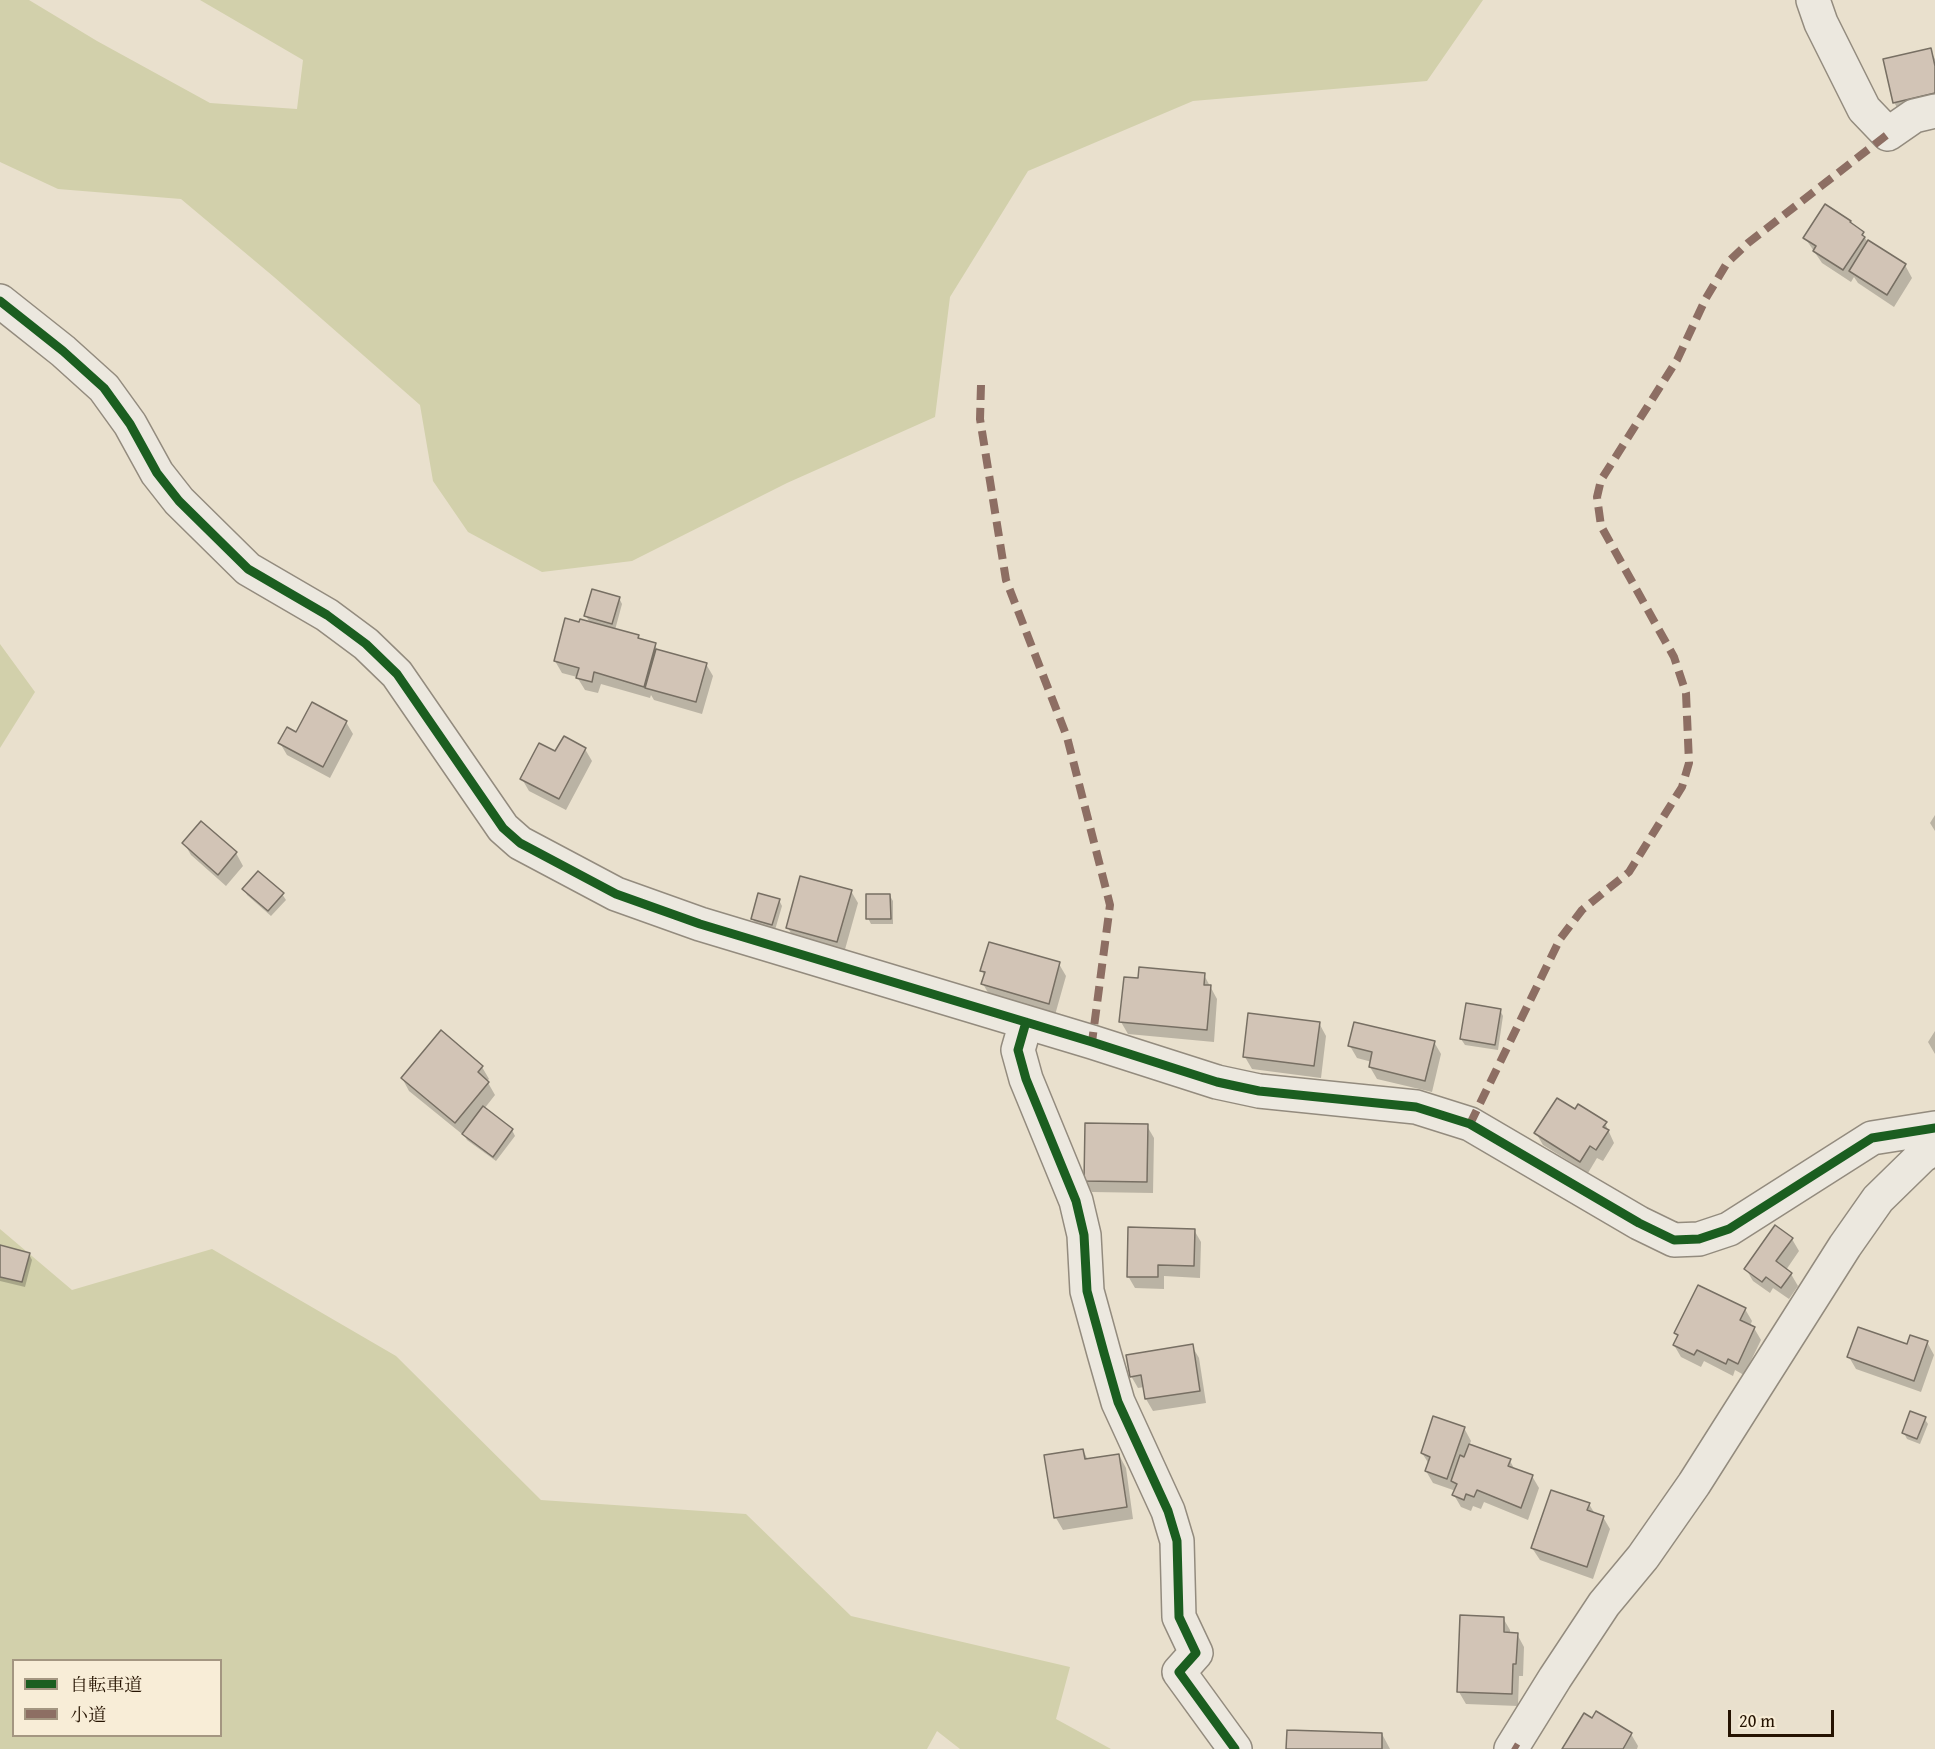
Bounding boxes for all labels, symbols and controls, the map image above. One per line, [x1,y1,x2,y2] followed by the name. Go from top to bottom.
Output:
[12,1659,222,1737] legend
[70,1671,142,1698] text: 自転車道
[1731,1698,1838,1736] scale bar
[70,1701,106,1728] text: 小道
[1739,1707,1775,1734] text: 20 m

